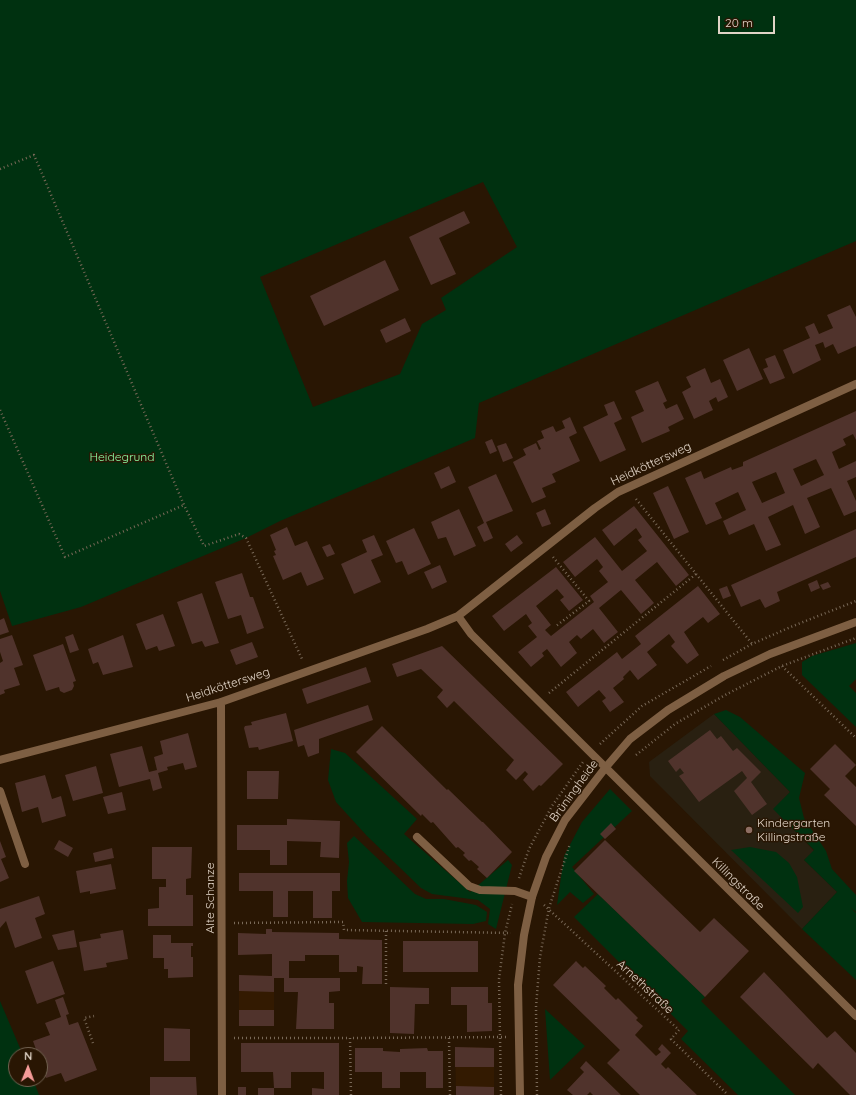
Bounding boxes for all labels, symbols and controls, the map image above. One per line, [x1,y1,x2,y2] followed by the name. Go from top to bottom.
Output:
[720,8,777,34] scale bar
[725,15,753,30] text: 20 m
[608,439,694,489] street label: Heidköttersweg
[89,450,155,464] park label: Heidegrund
[184,665,272,705] street label: Heidköttersweg
[547,757,601,825] street label: Brüningheide
[757,816,830,844] place label: Kindergarten Killingstraße
[744,825,754,835] marker: Kindergarten Killingstraße
[709,855,767,913] street label: Killingstraße
[203,863,217,933] street label: Alte Schanze
[614,957,676,1017] street label: Arnethstraße
[8,1047,48,1087] north arrow
[24,1049,32,1063] text: N

